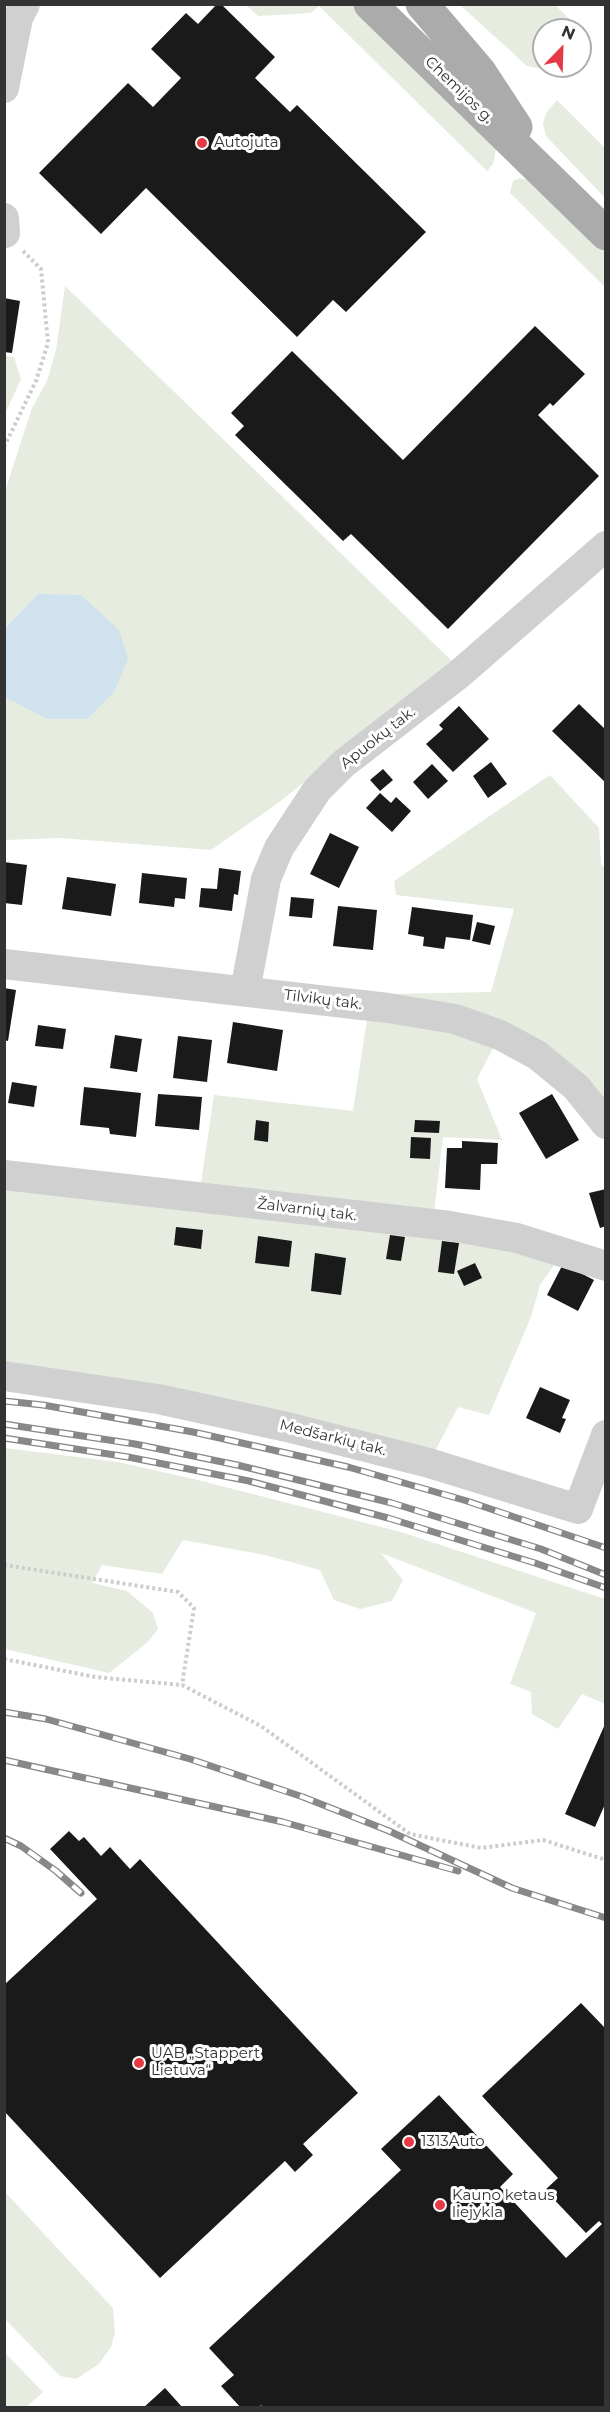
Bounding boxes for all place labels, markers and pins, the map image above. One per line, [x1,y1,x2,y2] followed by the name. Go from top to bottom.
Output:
[214,134,279,152] place label: Autojuta
[195,136,209,150] marker: Autojuta
[151,2045,260,2080] place label: UAB „Stappert Lietuva“
[132,2056,146,2070] marker: UAB „Stappert Lietuva“
[421,2133,485,2151] place label: 1313Auto
[402,2135,416,2149] marker: 1313Auto
[452,2187,555,2222] place label: Kauno ketaus liejykla
[433,2198,447,2212] marker: Kauno ketaus liejykla

